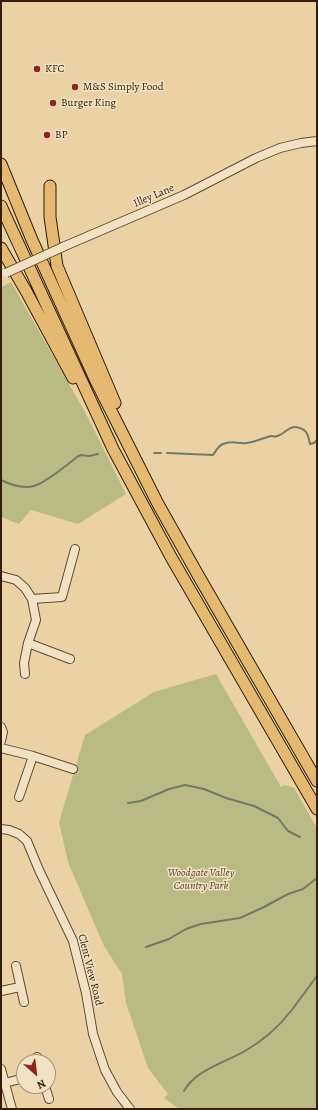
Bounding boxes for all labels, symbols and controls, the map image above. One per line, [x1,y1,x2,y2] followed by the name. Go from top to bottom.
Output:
[45,62,64,76] place label: KFC
[32,64,42,74] marker: KFC
[83,80,164,94] place label: M&S Simply Food
[70,82,80,92] marker: M&S Simply Food
[61,96,116,110] place label: Burger King
[48,98,58,108] marker: Burger King
[55,128,68,142] place label: BP
[42,130,52,140] marker: BP
[132,182,176,210] street label: Illey Lane
[168,866,234,892] park label: Woodgate Valley Country Park
[75,933,105,1007] street label: Clent View Road
[16,1054,56,1094] north arrow
[34,1076,48,1093] text: N

